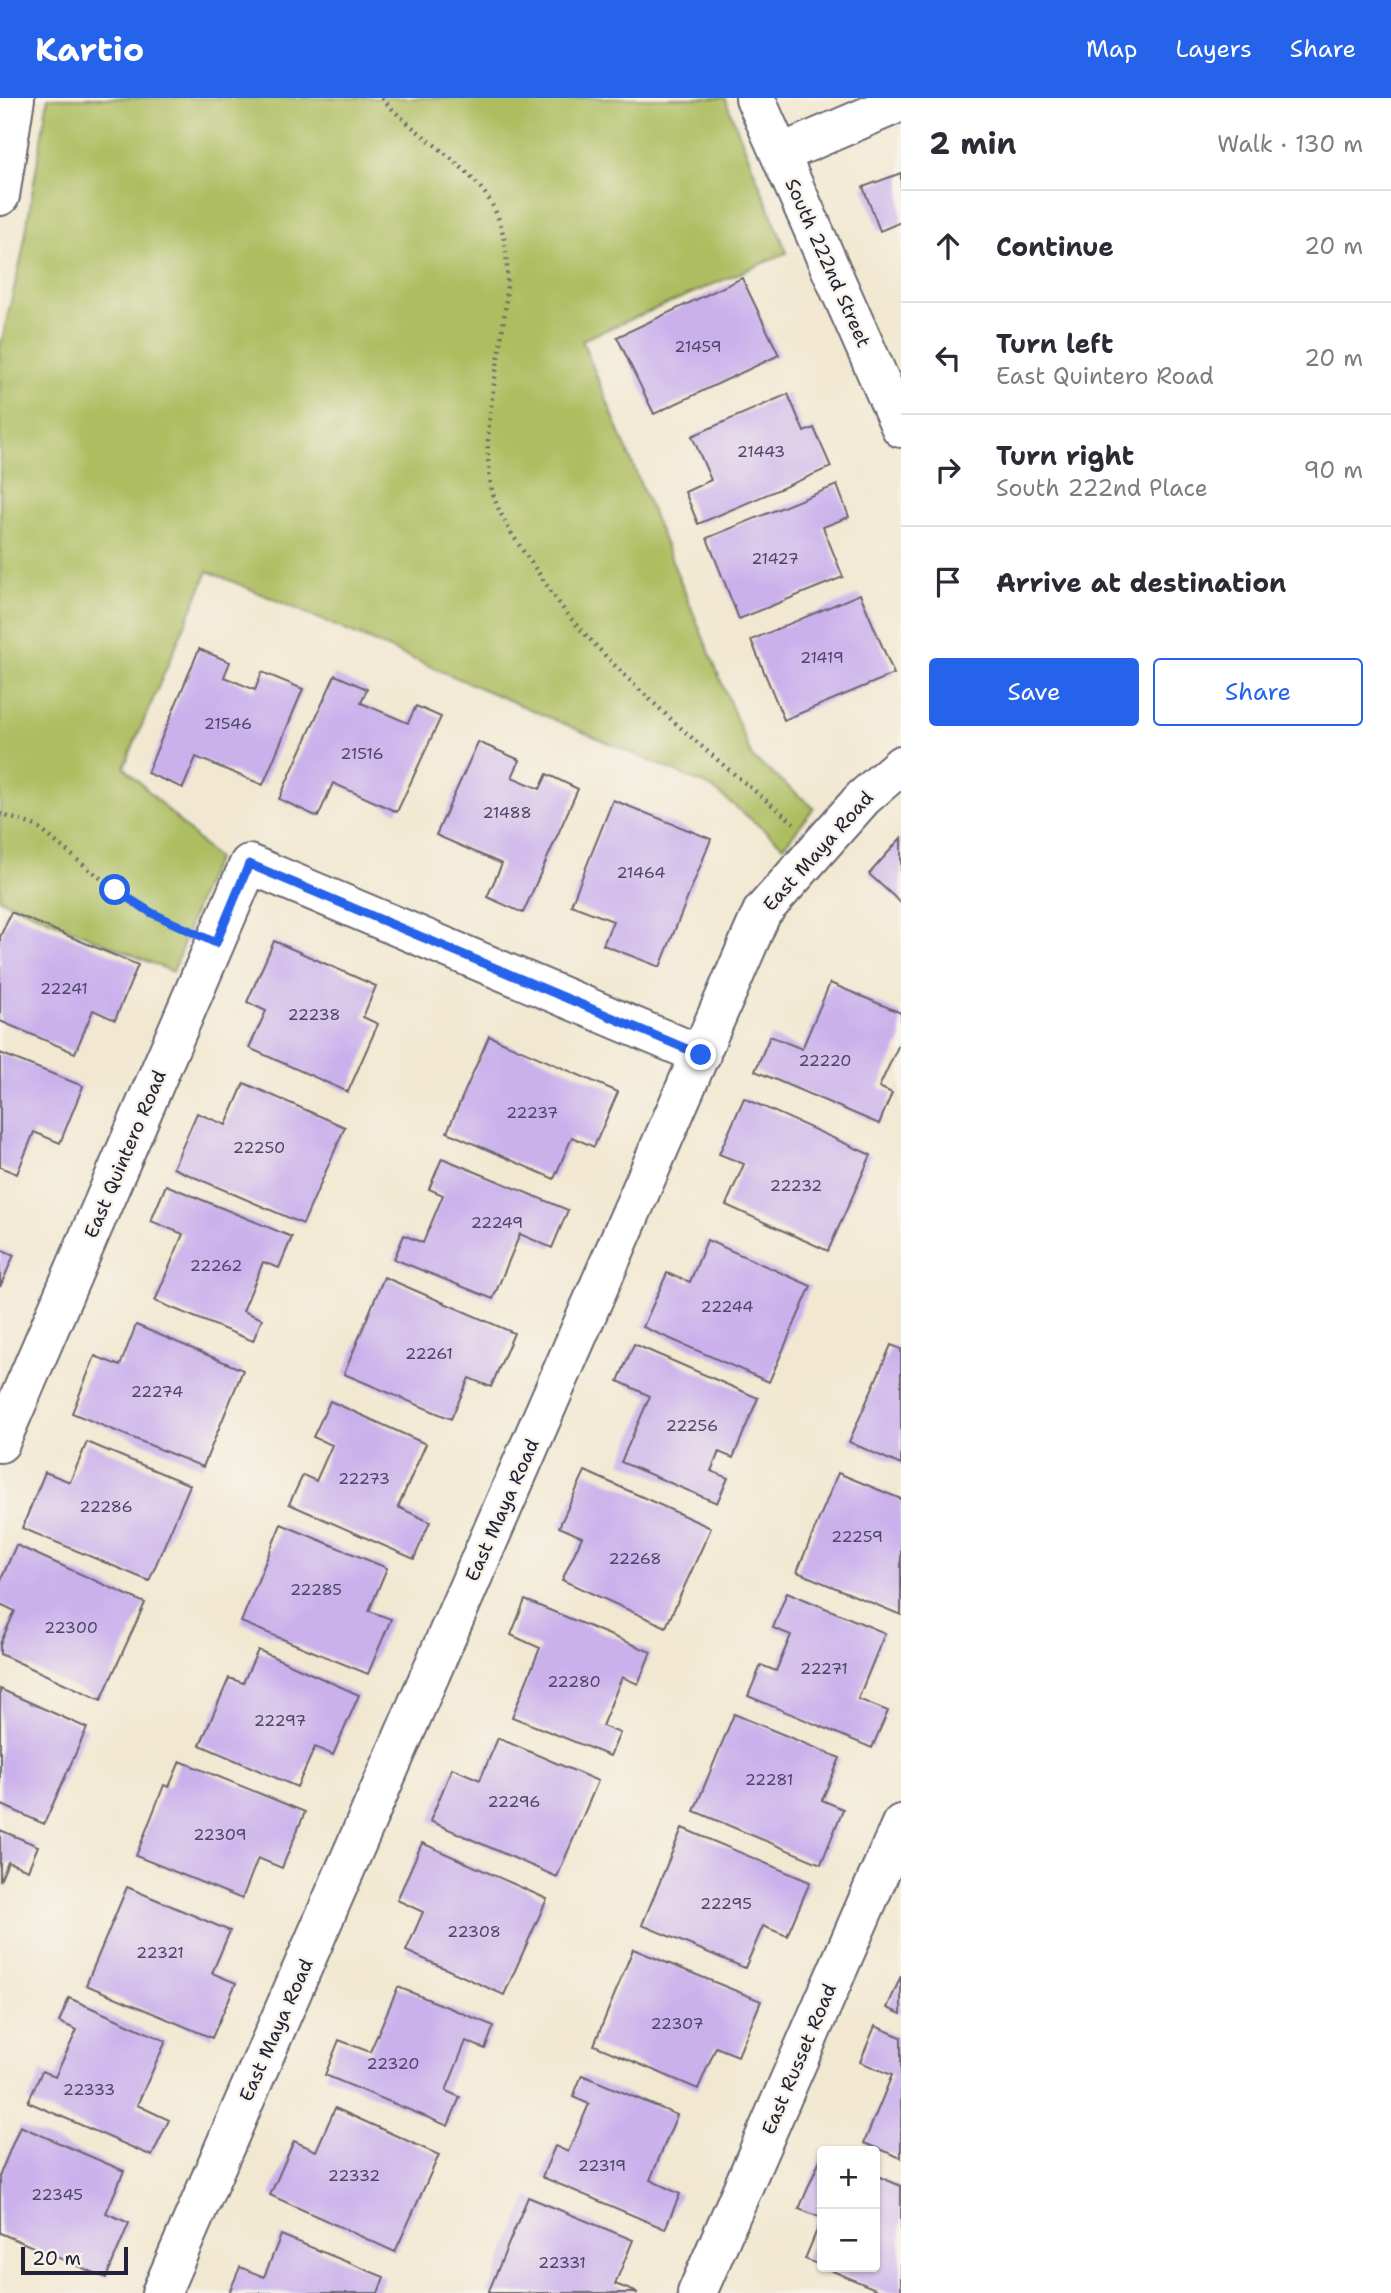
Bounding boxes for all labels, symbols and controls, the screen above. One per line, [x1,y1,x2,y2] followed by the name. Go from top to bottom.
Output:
[35,27,144,72] text: Kartio
[1086,33,1137,65] text: Map
[1175,33,1252,65] text: Layers
[1290,33,1356,65] text: Share
[929,123,1016,164] text: 2 min
[1217,129,1363,159] text: Walk · 130 m
[780,175,876,351] street label: South 222nd Street
[929,227,967,265] icon: ahead
[996,229,1114,264] text: Continue
[1304,231,1363,261] text: 20 m
[996,326,1113,361] text: Turn left
[674,336,722,357] house number: 21459
[929,339,967,377] icon: left
[1304,343,1363,373] text: 20 m
[996,361,1214,391] text: East Quintero Road
[996,438,1134,473] text: Turn right
[737,441,785,462] house number: 21443
[929,451,967,489] icon: right
[1303,455,1363,485] text: 90 m
[996,473,1208,503] text: South 222nd Place
[751,548,799,569] house number: 21427
[929,563,967,601] icon: arrive
[996,565,1286,600] text: Arrive at destination
[800,647,844,668] house number: 21419
[929,658,1139,726] button: Save
[1153,658,1363,726] button: Share
[204,713,252,734] house number: 21546
[340,743,384,764] house number: 21516
[757,786,879,916] street label: East Maya Road
[482,802,532,823] house number: 21488
[616,862,666,883] house number: 21464
[99,874,130,905] route start
[40,978,88,999] house number: 22241
[287,1004,341,1025] house number: 22238
[685,1039,716,1070] route end
[798,1050,852,1071] house number: 22220
[78,1066,172,1242] street label: East Quintero Road
[506,1102,558,1123] house number: 22237
[233,1137,285,1158] house number: 22250
[770,1175,822,1196] house number: 22232
[471,1212,523,1233] house number: 22249
[190,1255,242,1276] house number: 22262
[701,1296,753,1317] house number: 22244
[405,1343,453,1364] house number: 22261
[131,1381,183,1402] house number: 22274
[666,1415,718,1436] house number: 22256
[459,1435,545,1585] street label: East Maya Road
[338,1468,390,1489] house number: 22273
[79,1496,133,1517] house number: 22286
[831,1526,883,1547] house number: 22259
[608,1548,662,1569] house number: 22268
[290,1579,342,1600] house number: 22285
[44,1617,98,1638] house number: 22300
[800,1658,848,1679] house number: 22271
[547,1671,601,1692] house number: 22280
[254,1710,306,1731] house number: 22297
[745,1769,793,1790] house number: 22281
[487,1791,541,1812] house number: 22296
[193,1824,247,1845] house number: 22309
[700,1893,752,1914] house number: 22295
[447,1921,501,1942] house number: 22308
[136,1942,184,1963] house number: 22321
[233,1955,319,2105] street label: East Maya Road
[756,1980,842,2138] street label: East Russet Road
[650,2013,704,2034] house number: 22307
[367,2053,419,2074] house number: 22320
[63,2079,115,2100] house number: 22333
[817,2146,880,2272] map controls
[817,2146,880,2209] button: +
[578,2155,626,2176] house number: 22319
[328,2165,380,2186] house number: 22332
[31,2184,83,2205] house number: 22345
[817,2209,880,2272] button: −
[21,2244,128,2276] scale bar
[32,2246,81,2271] text: 20 m
[538,2252,586,2273] house number: 22331

